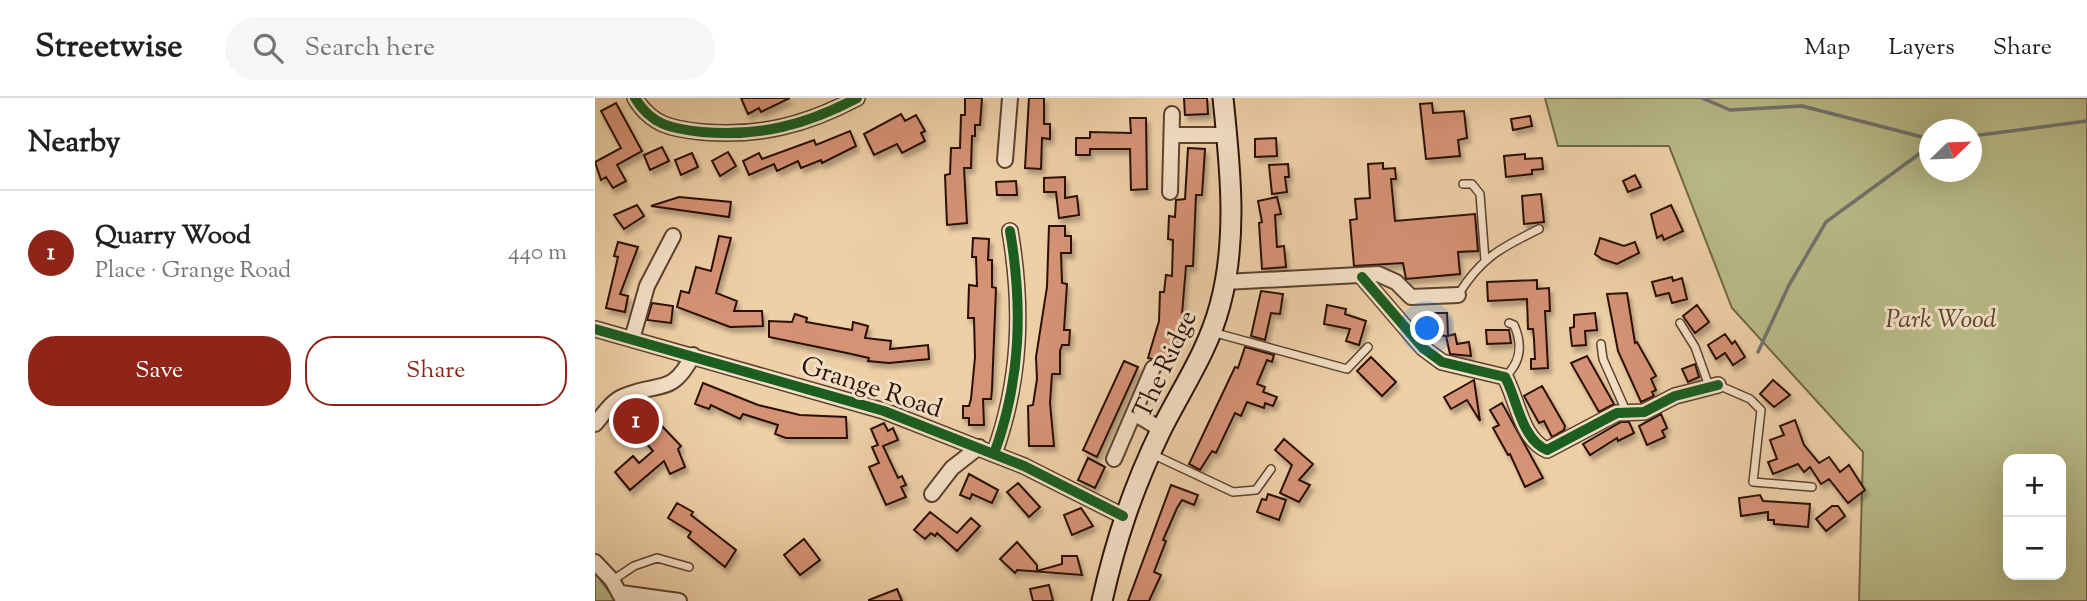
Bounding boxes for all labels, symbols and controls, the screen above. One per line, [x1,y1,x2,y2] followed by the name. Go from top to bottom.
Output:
[225,17,715,80] search box
[35,24,183,72] text: Streetwise
[249,29,287,67] icon: search
[305,30,435,67] text: Search here
[1804,31,1850,65] text: Map
[1888,31,1955,65] text: Layers
[1993,31,2052,65] text: Share
[1919,119,1982,182] north arrow
[28,122,120,165] text: Nearby
[95,218,251,255] text: Quarry Wood
[47,237,55,270] text: 1
[508,237,567,270] text: 440 m
[95,255,291,288] text: Place · Grange Road
[1886,302,1997,339] park label: Park Wood
[1125,305,1208,425] street label: The Ridge
[1410,311,1444,345] your location
[28,336,291,406] button: Save
[305,336,567,406] button: Share
[796,348,947,429] street label: Grange Road
[613,395,659,447] pin: 1
[2003,454,2066,580] map controls
[2003,454,2066,517] button: +
[2003,517,2066,580] button: −

